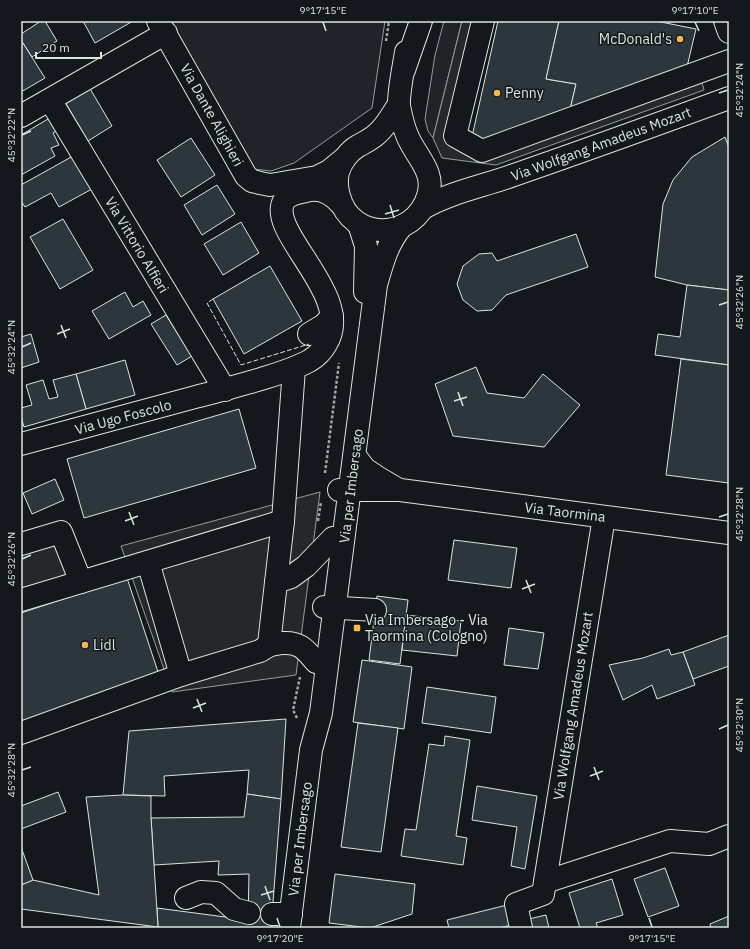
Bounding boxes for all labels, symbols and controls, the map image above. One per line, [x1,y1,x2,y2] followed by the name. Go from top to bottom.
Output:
[299,4,347,17] text: 9°17'15"E
[671,4,719,17] text: 9°17'10"E
[599,30,672,48] place label: McDonald's
[36,34,101,60] scale bar
[675,34,685,44] marker: McDonald's
[42,40,70,55] text: 20 m
[176,60,248,170] street label: Via Dante Alighieri
[733,63,746,117] text: 45°32'24"N
[505,84,544,102] place label: Penny
[492,88,502,98] marker: Penny
[508,103,694,185] street label: Via Wolfgang Amadeus Mozart
[5,108,18,162] text: 45°32'22"N
[101,194,173,296] street label: Via Vittorio Alfieri
[733,275,746,329] text: 45°32'26"N
[5,320,18,374] text: 45°32'24"N
[73,395,173,439] street label: Via Ugo Foscolo
[335,428,367,544] street label: Via per Imbersago
[733,487,746,541] text: 45°32'28"N
[523,498,607,526] street label: Via Taormina
[5,532,18,586] text: 45°32'26"N
[549,610,597,801] street label: Via Wolfgang Amadeus Mozart
[365,611,488,645] place label: Via Imbersago - Via Taormina (Cologno)
[352,623,362,633] marker: Via Imbersago - Via Taormina (Cologno)
[93,636,116,654] place label: Lidl
[80,640,90,650] marker: Lidl
[733,698,746,752] text: 45°32'30"N
[5,743,18,797] text: 45°32'28"N
[284,781,316,897] street label: Via per Imbersago
[256,932,304,945] text: 9°17'20"E
[628,932,676,945] text: 9°17'15"E

